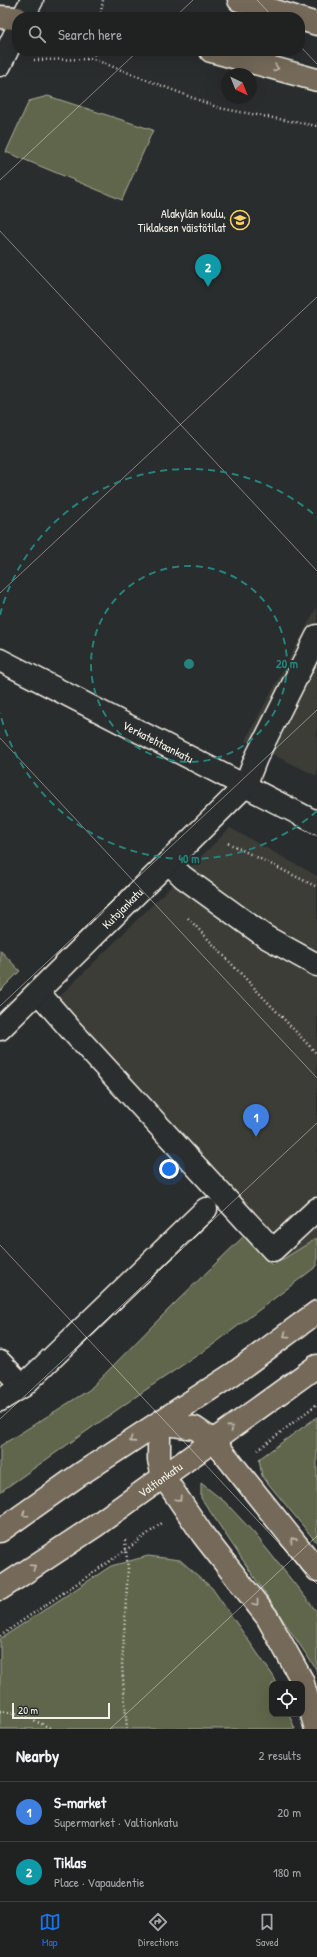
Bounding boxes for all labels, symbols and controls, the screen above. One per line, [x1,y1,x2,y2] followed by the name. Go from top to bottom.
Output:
[12,12,305,56] search box
[26,23,48,45] icon: search
[58,24,122,45] text: Search here
[272,63,279,72] one-way arrow
[221,68,257,104] north arrow
[138,205,227,236] place label: Alakylän koulu, Tiklaksen väistötilat
[229,209,251,231] school or university icon: Alakylän koulu, Tiklaksen väistötilat
[195,254,221,287] pin: 2
[276,655,298,672] text: 20 m
[182,657,196,671] centre of rings
[120,716,197,767] street label: Verkatehtaankatu
[179,850,199,867] text: 40 m
[98,883,147,932] street label: Kutojankatu
[243,1104,269,1137] pin: 1
[159,1159,179,1179] your location
[283,1330,290,1337] one-way arrow
[226,1426,233,1433] one-way arrow
[129,1436,136,1443] one-way arrow
[134,1457,185,1501] street label: Valtionkatu
[174,1495,181,1502] one-way arrow
[22,1509,29,1517] one-way arrow
[290,1537,297,1544] one-way arrow
[29,1564,36,1572] one-way arrow
[252,1598,259,1605] one-way arrow
[269,1681,305,1717] map controls
[269,1681,305,1717] button: locate
[12,1701,110,1720] scale bar
[18,1703,38,1717] text: 20 m
[16,1744,59,1767] text: Nearby
[259,1746,301,1764] text: 2 results
[54,1792,106,1813] text: S-market
[27,1803,31,1821] text: 1
[277,1803,301,1821] text: 20 m
[54,1813,178,1831] text: Supermarket · Valtionkatu
[54,1852,86,1873] text: Tiklas
[26,1863,32,1881] text: 2
[273,1863,301,1881] text: 180 m
[54,1873,145,1891] text: Place · Vapaudentie
[39,1911,61,1949] tab: Map
[138,1911,179,1949] tab: Directions
[256,1911,278,1949] tab: Saved

